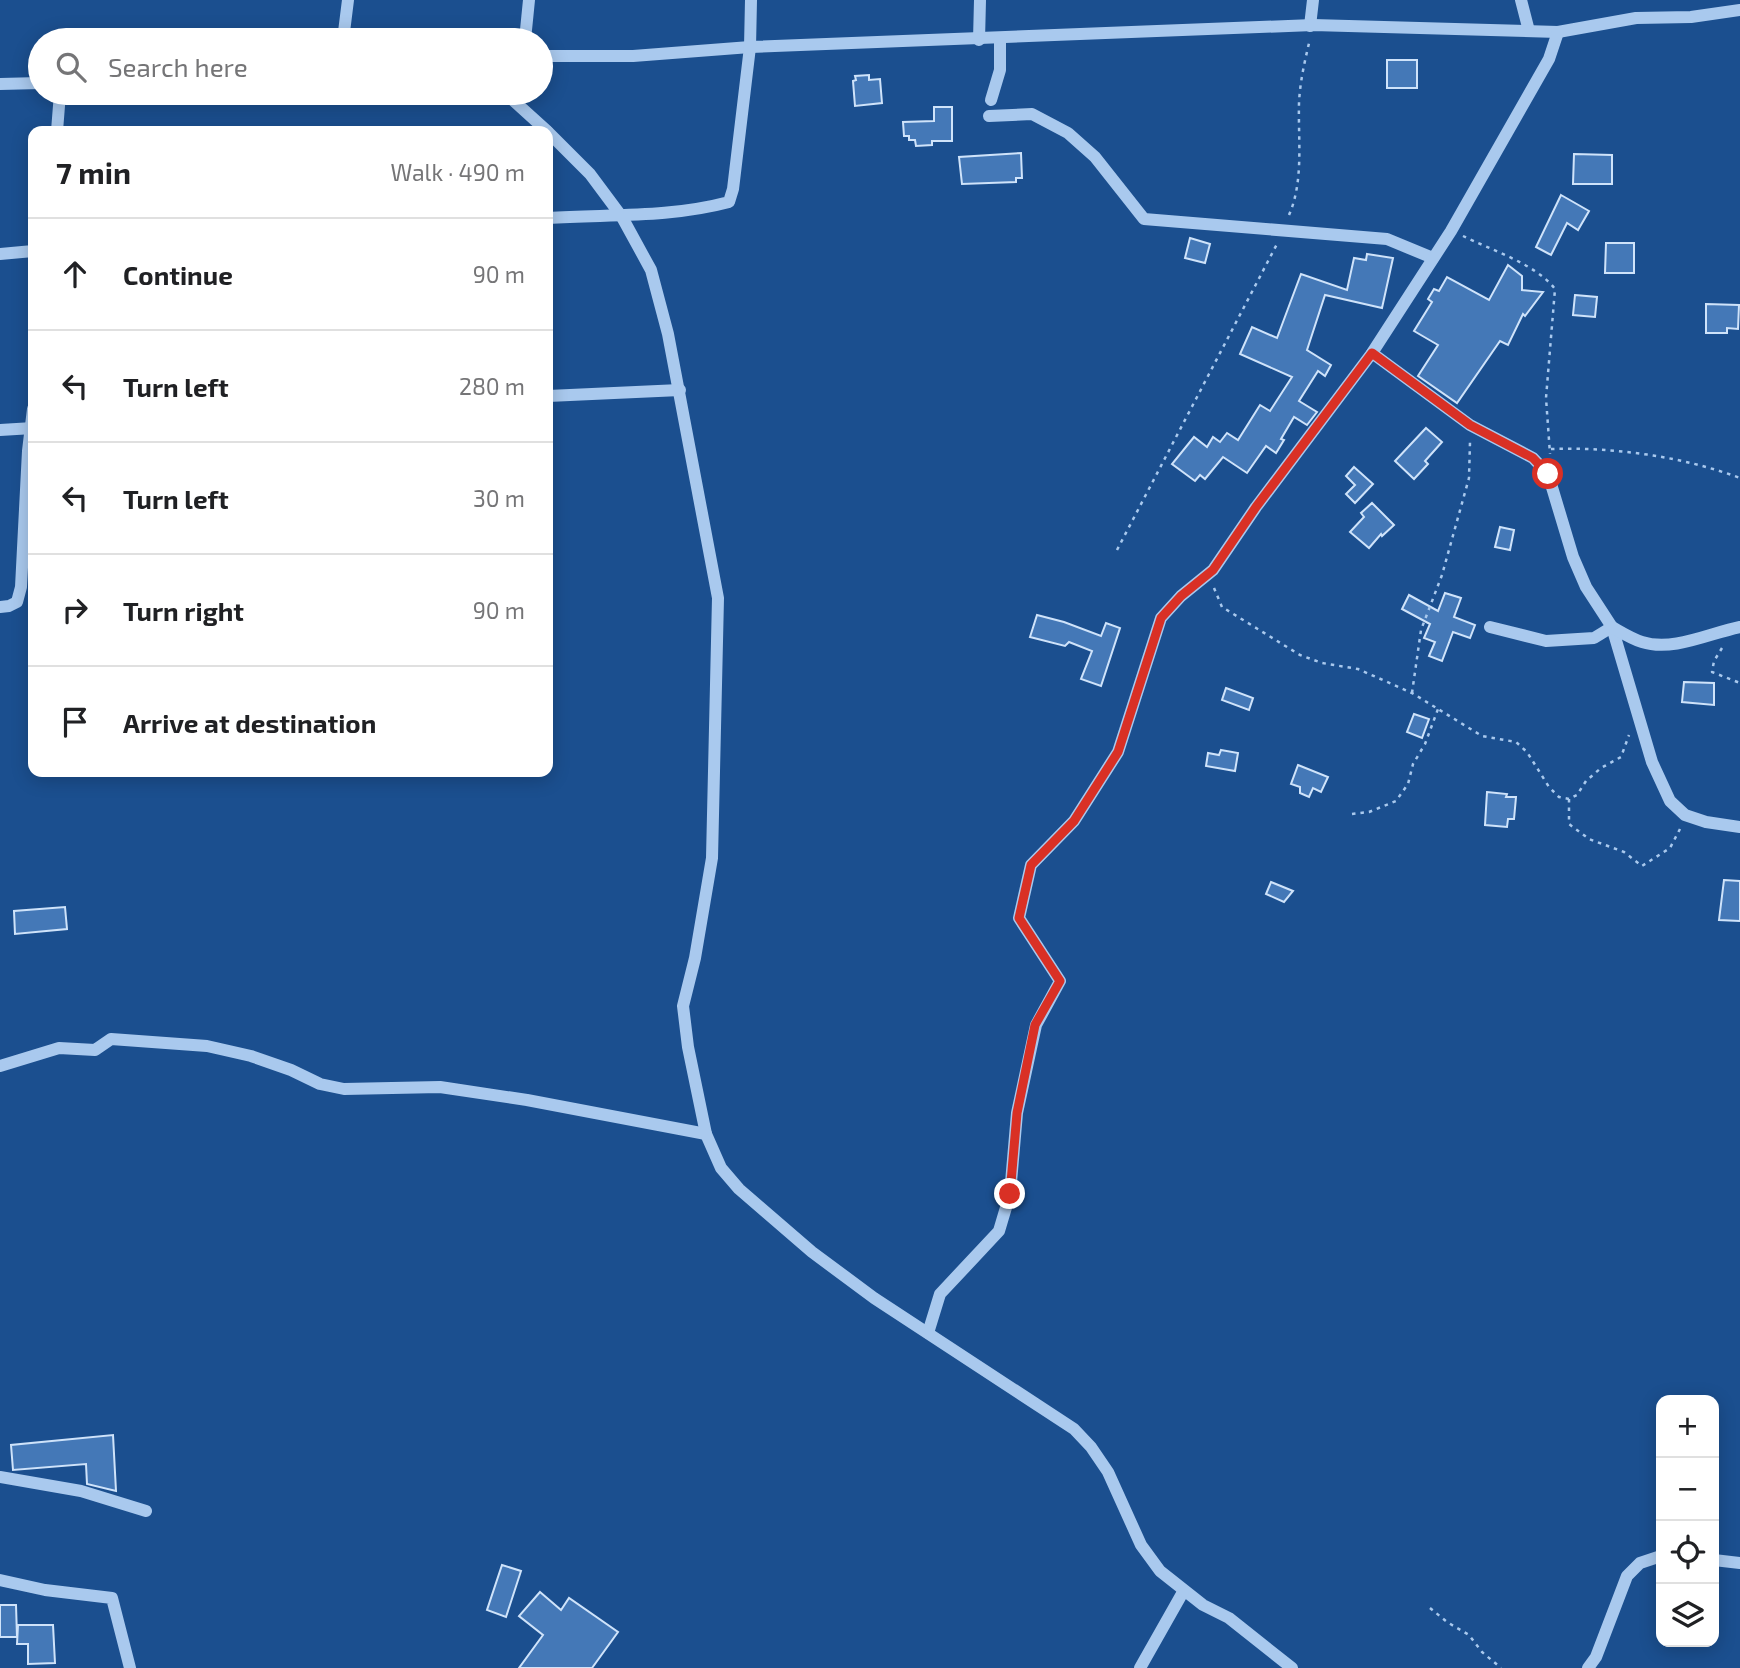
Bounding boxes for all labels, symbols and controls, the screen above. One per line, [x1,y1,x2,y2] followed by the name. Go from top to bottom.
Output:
[28,28,553,105] search box
[52,48,90,86] icon: search
[108,51,248,82] text: Search here
[56,154,131,190] text: 7 min
[390,158,525,186] text: Walk · 490 m
[56,255,94,293] icon: ahead
[123,259,233,290] text: Continue
[473,260,525,288] text: 90 m
[56,367,94,405] icon: left
[123,371,229,402] text: Turn left
[459,372,525,400] text: 280 m
[1532,458,1563,489] route start
[56,479,94,517] icon: left
[123,483,229,514] text: Turn left
[473,484,525,512] text: 30 m
[56,591,94,629] icon: right
[123,595,244,626] text: Turn right
[473,596,525,624] text: 90 m
[56,703,94,741] icon: arrive
[123,707,376,738] text: Arrive at destination
[994,1178,1025,1209] route end
[1656,1395,1719,1647] map controls
[1656,1395,1719,1458] button: +
[1656,1458,1719,1521] button: −
[1656,1521,1719,1584] button: locate
[1656,1584,1719,1647] button: layers

